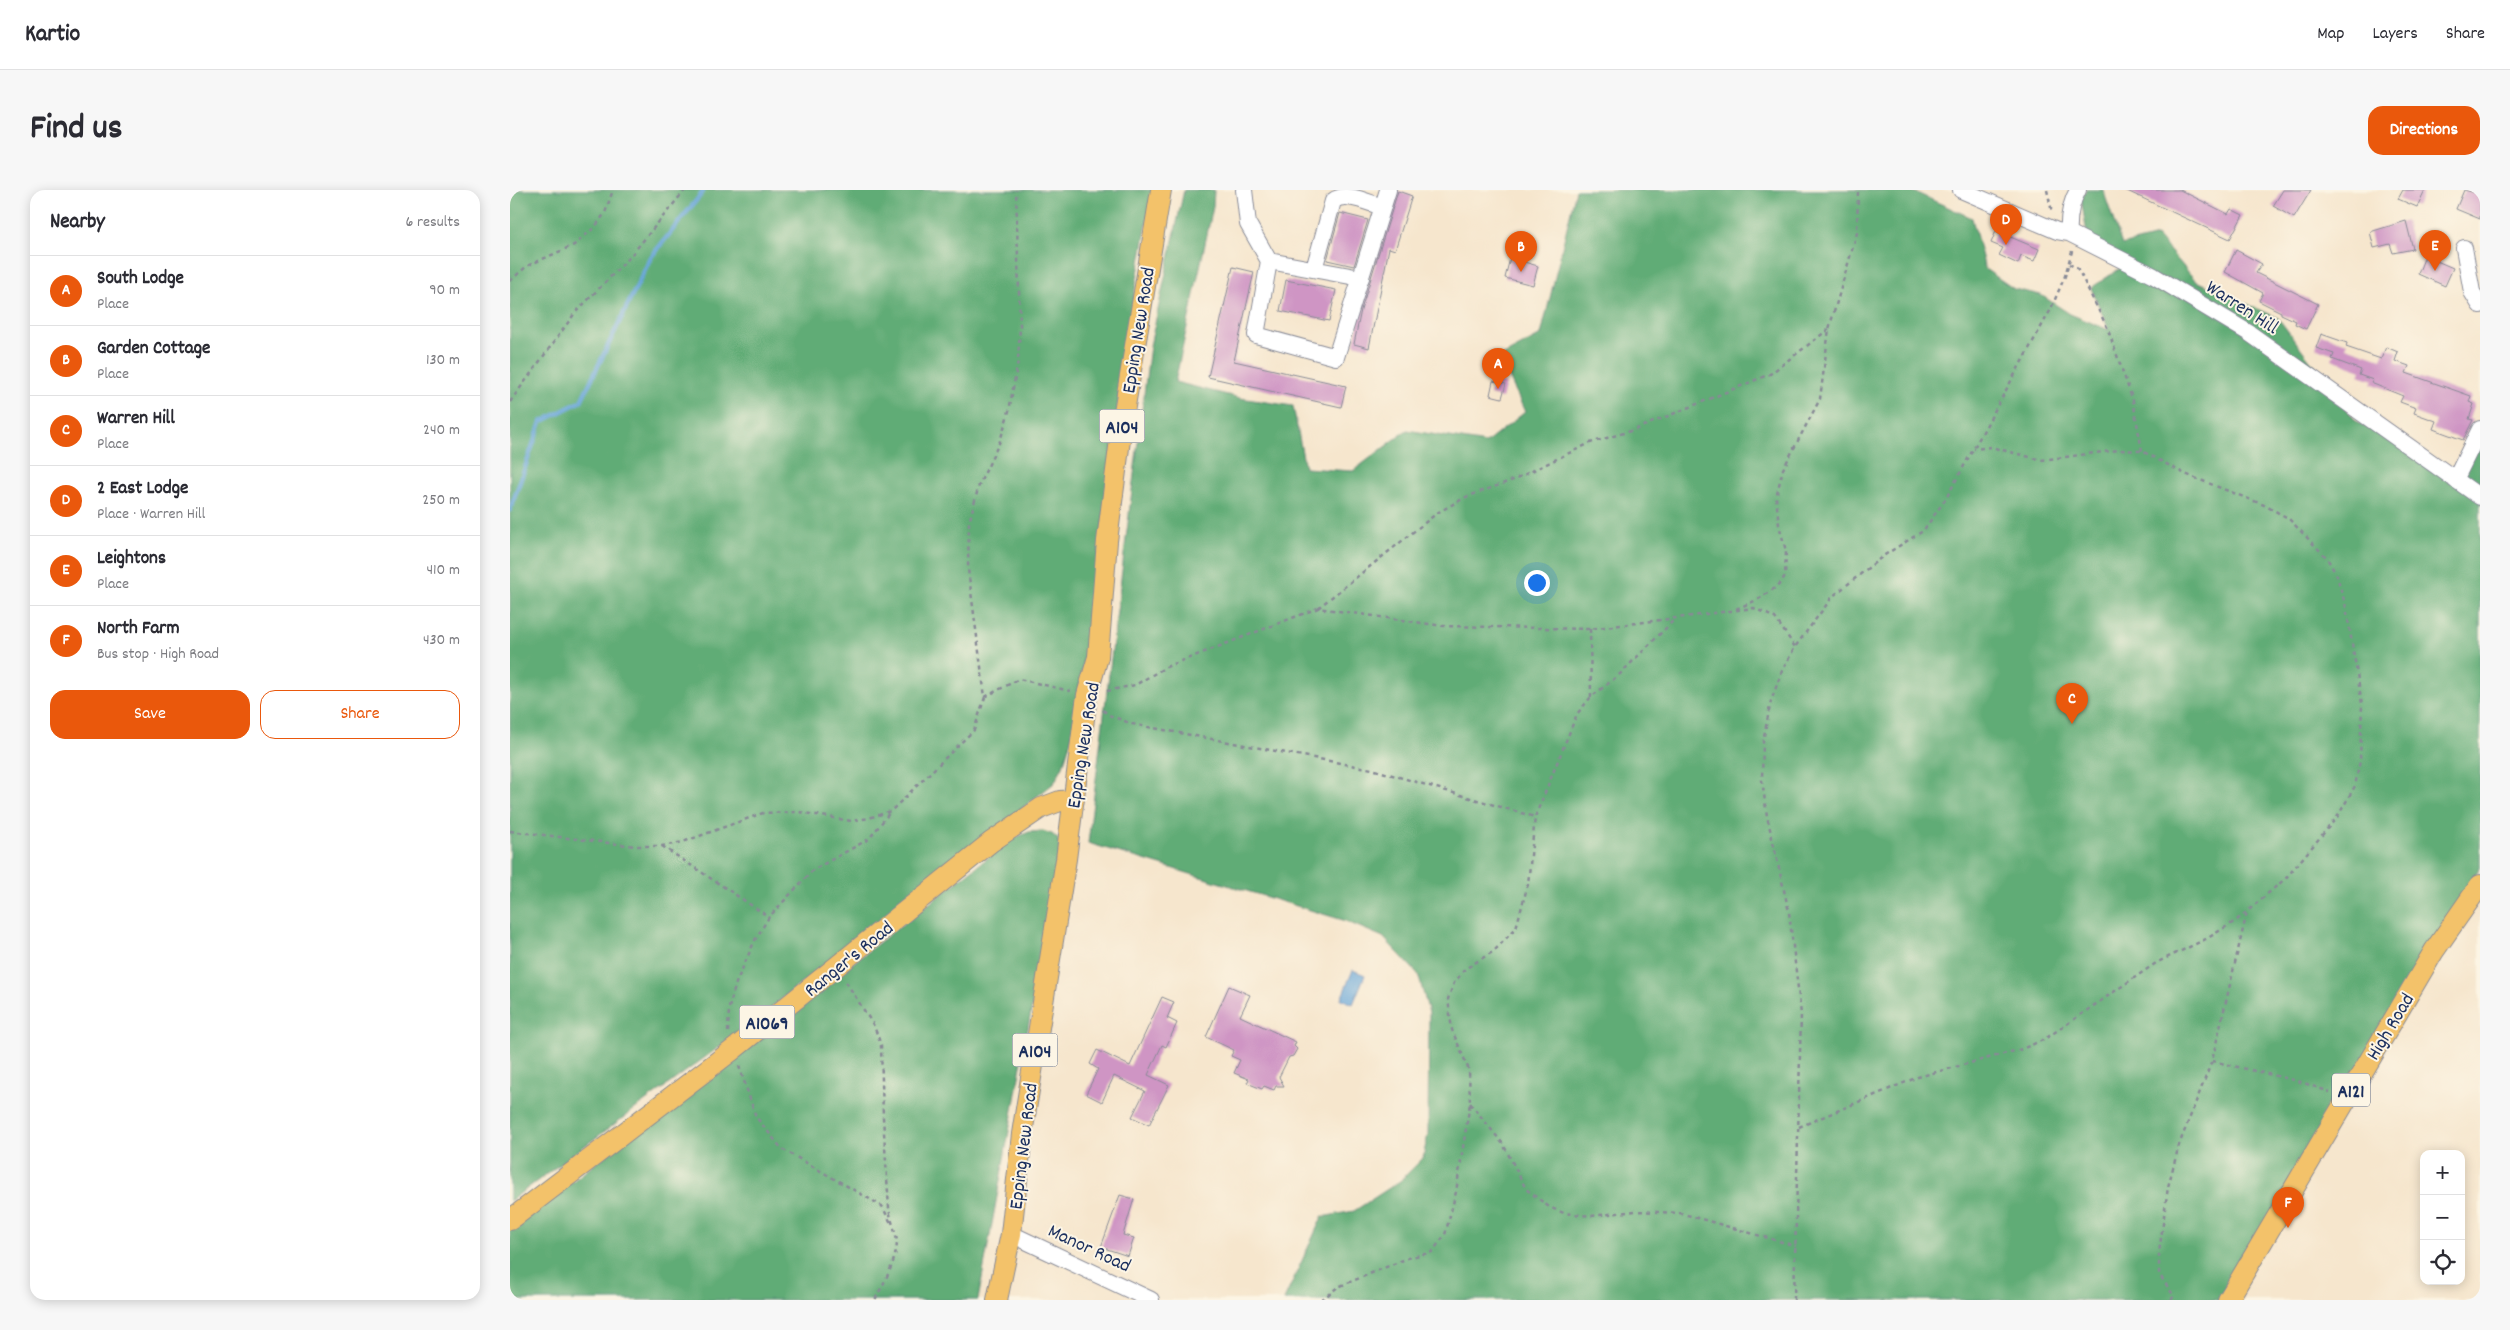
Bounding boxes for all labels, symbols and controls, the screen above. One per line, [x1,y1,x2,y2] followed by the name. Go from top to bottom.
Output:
[25,18,80,52] text: Kartio
[2317,22,2344,47] text: Map
[2372,22,2418,47] text: Layers
[2446,22,2485,47] text: Share
[30,105,122,155] text: Find us
[2368,106,2480,155] button: Directions
[1990,204,2022,245] pin: D
[50,208,105,238] text: Nearby
[405,211,460,234] text: 6 results
[2419,230,2451,271] pin: E
[1505,231,1537,272] pin: B
[1116,265,1164,396] street label: Epping New Road
[97,266,184,293] text: South Lodge
[2199,275,2283,343] street label: Warren Hill
[62,279,70,302] text: A
[429,279,460,302] text: 90 m
[97,293,129,316] text: Place
[97,336,210,363] text: Garden Cottage
[1482,348,1514,389] pin: A
[62,349,70,372] text: B
[426,349,460,372] text: 130 m
[97,363,129,386] text: Place
[97,406,175,433] text: Warren Hill
[1100,410,1144,442] road number: A104
[62,419,70,442] text: C
[423,419,460,442] text: 240 m
[97,433,129,456] text: Place
[97,476,188,503] text: 2 East Lodge
[62,489,70,512] text: D
[422,489,460,512] text: 250 m
[97,503,205,526] text: Place · Warren Hill
[97,546,166,573] text: Leightons
[62,559,70,582] text: E
[426,559,460,582] text: 410 m
[1524,570,1550,596] your location
[97,573,129,596] text: Place
[97,616,179,643] text: North Farm
[62,629,70,652] text: F
[423,629,460,652] text: 430 m
[97,643,219,666] text: Bus stop · High Road
[1061,680,1109,811] street label: Epping New Road
[2056,683,2088,724] pin: C
[50,690,250,739] button: Save
[260,690,460,739] button: Share
[799,916,901,1005] street label: Ranger's Road
[2361,989,2423,1066] street label: High Road
[740,1006,794,1039] road number: A1069
[1012,1034,1058,1066] road number: A104
[2332,1074,2370,1106] road number: A121
[1003,1081,1047,1211] street label: Epping New Road
[2420,1150,2465,1285] map controls
[2420,1150,2465,1195] button: +
[2272,1187,2304,1228] pin: F
[2420,1195,2465,1240] button: −
[1043,1218,1135,1281] street label: Manor Road
[2420,1240,2465,1285] button: locate

